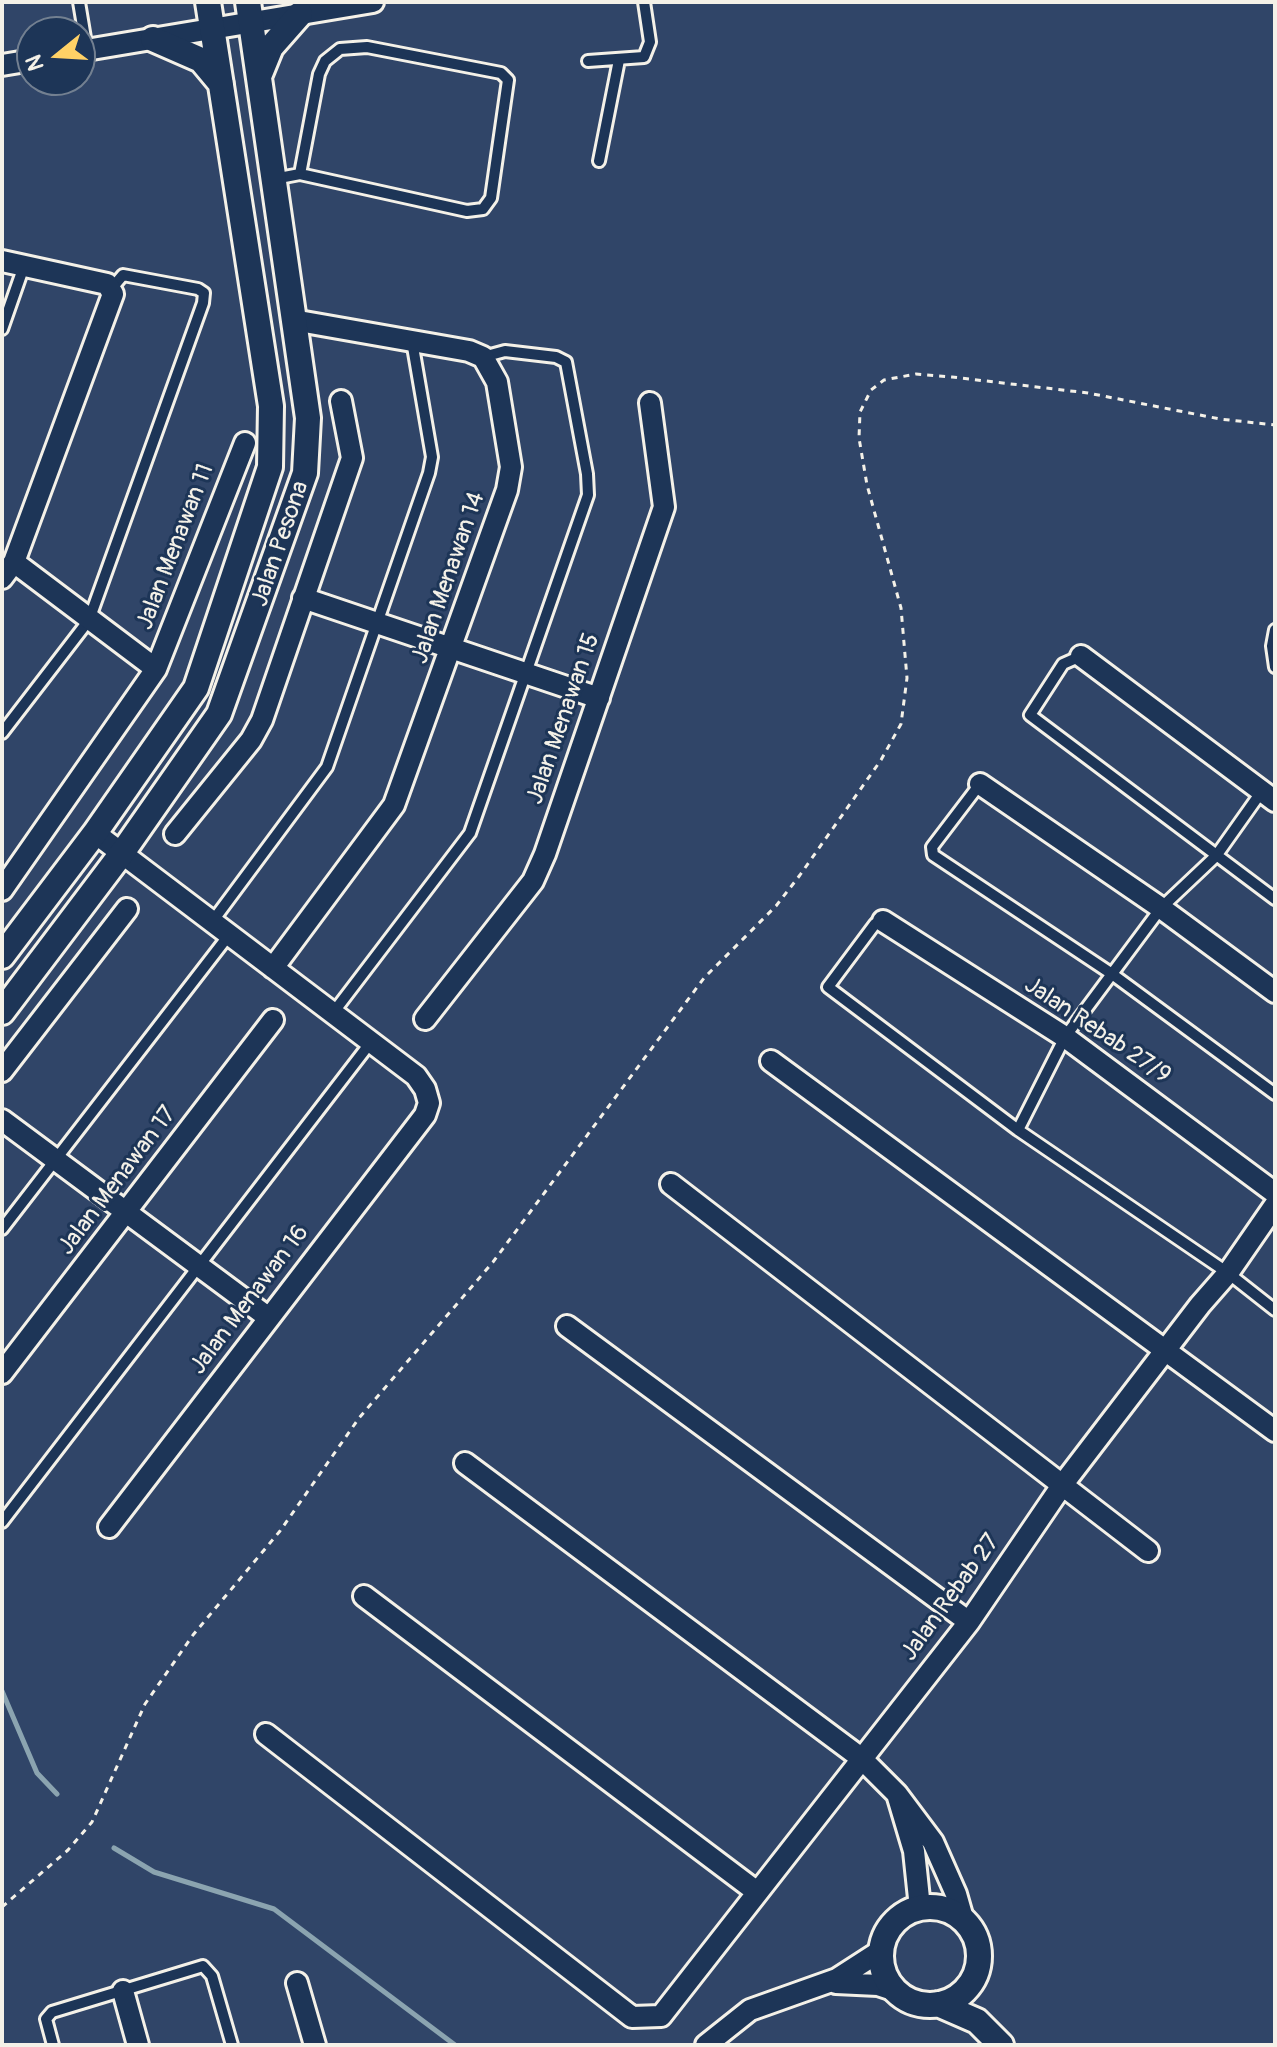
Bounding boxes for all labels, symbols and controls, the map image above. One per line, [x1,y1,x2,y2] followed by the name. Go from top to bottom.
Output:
[16,16,96,96] north arrow
[19,51,51,74] text: N
[131,460,221,634] street label: Jalan Menawan 11
[246,477,316,611] street label: Jalan Pesona
[406,488,492,668] street label: Jalan Menawan 14
[521,630,607,808] street label: Jalan Menawan 15
[1018,971,1176,1091] street label: Jalan Rebab 27/9
[53,1101,183,1261] street label: Jalan Menawan 17
[184,1220,316,1380] street label: Jalan Menawan 16
[895,1529,1007,1667] street label: Jalan Rebab 27

